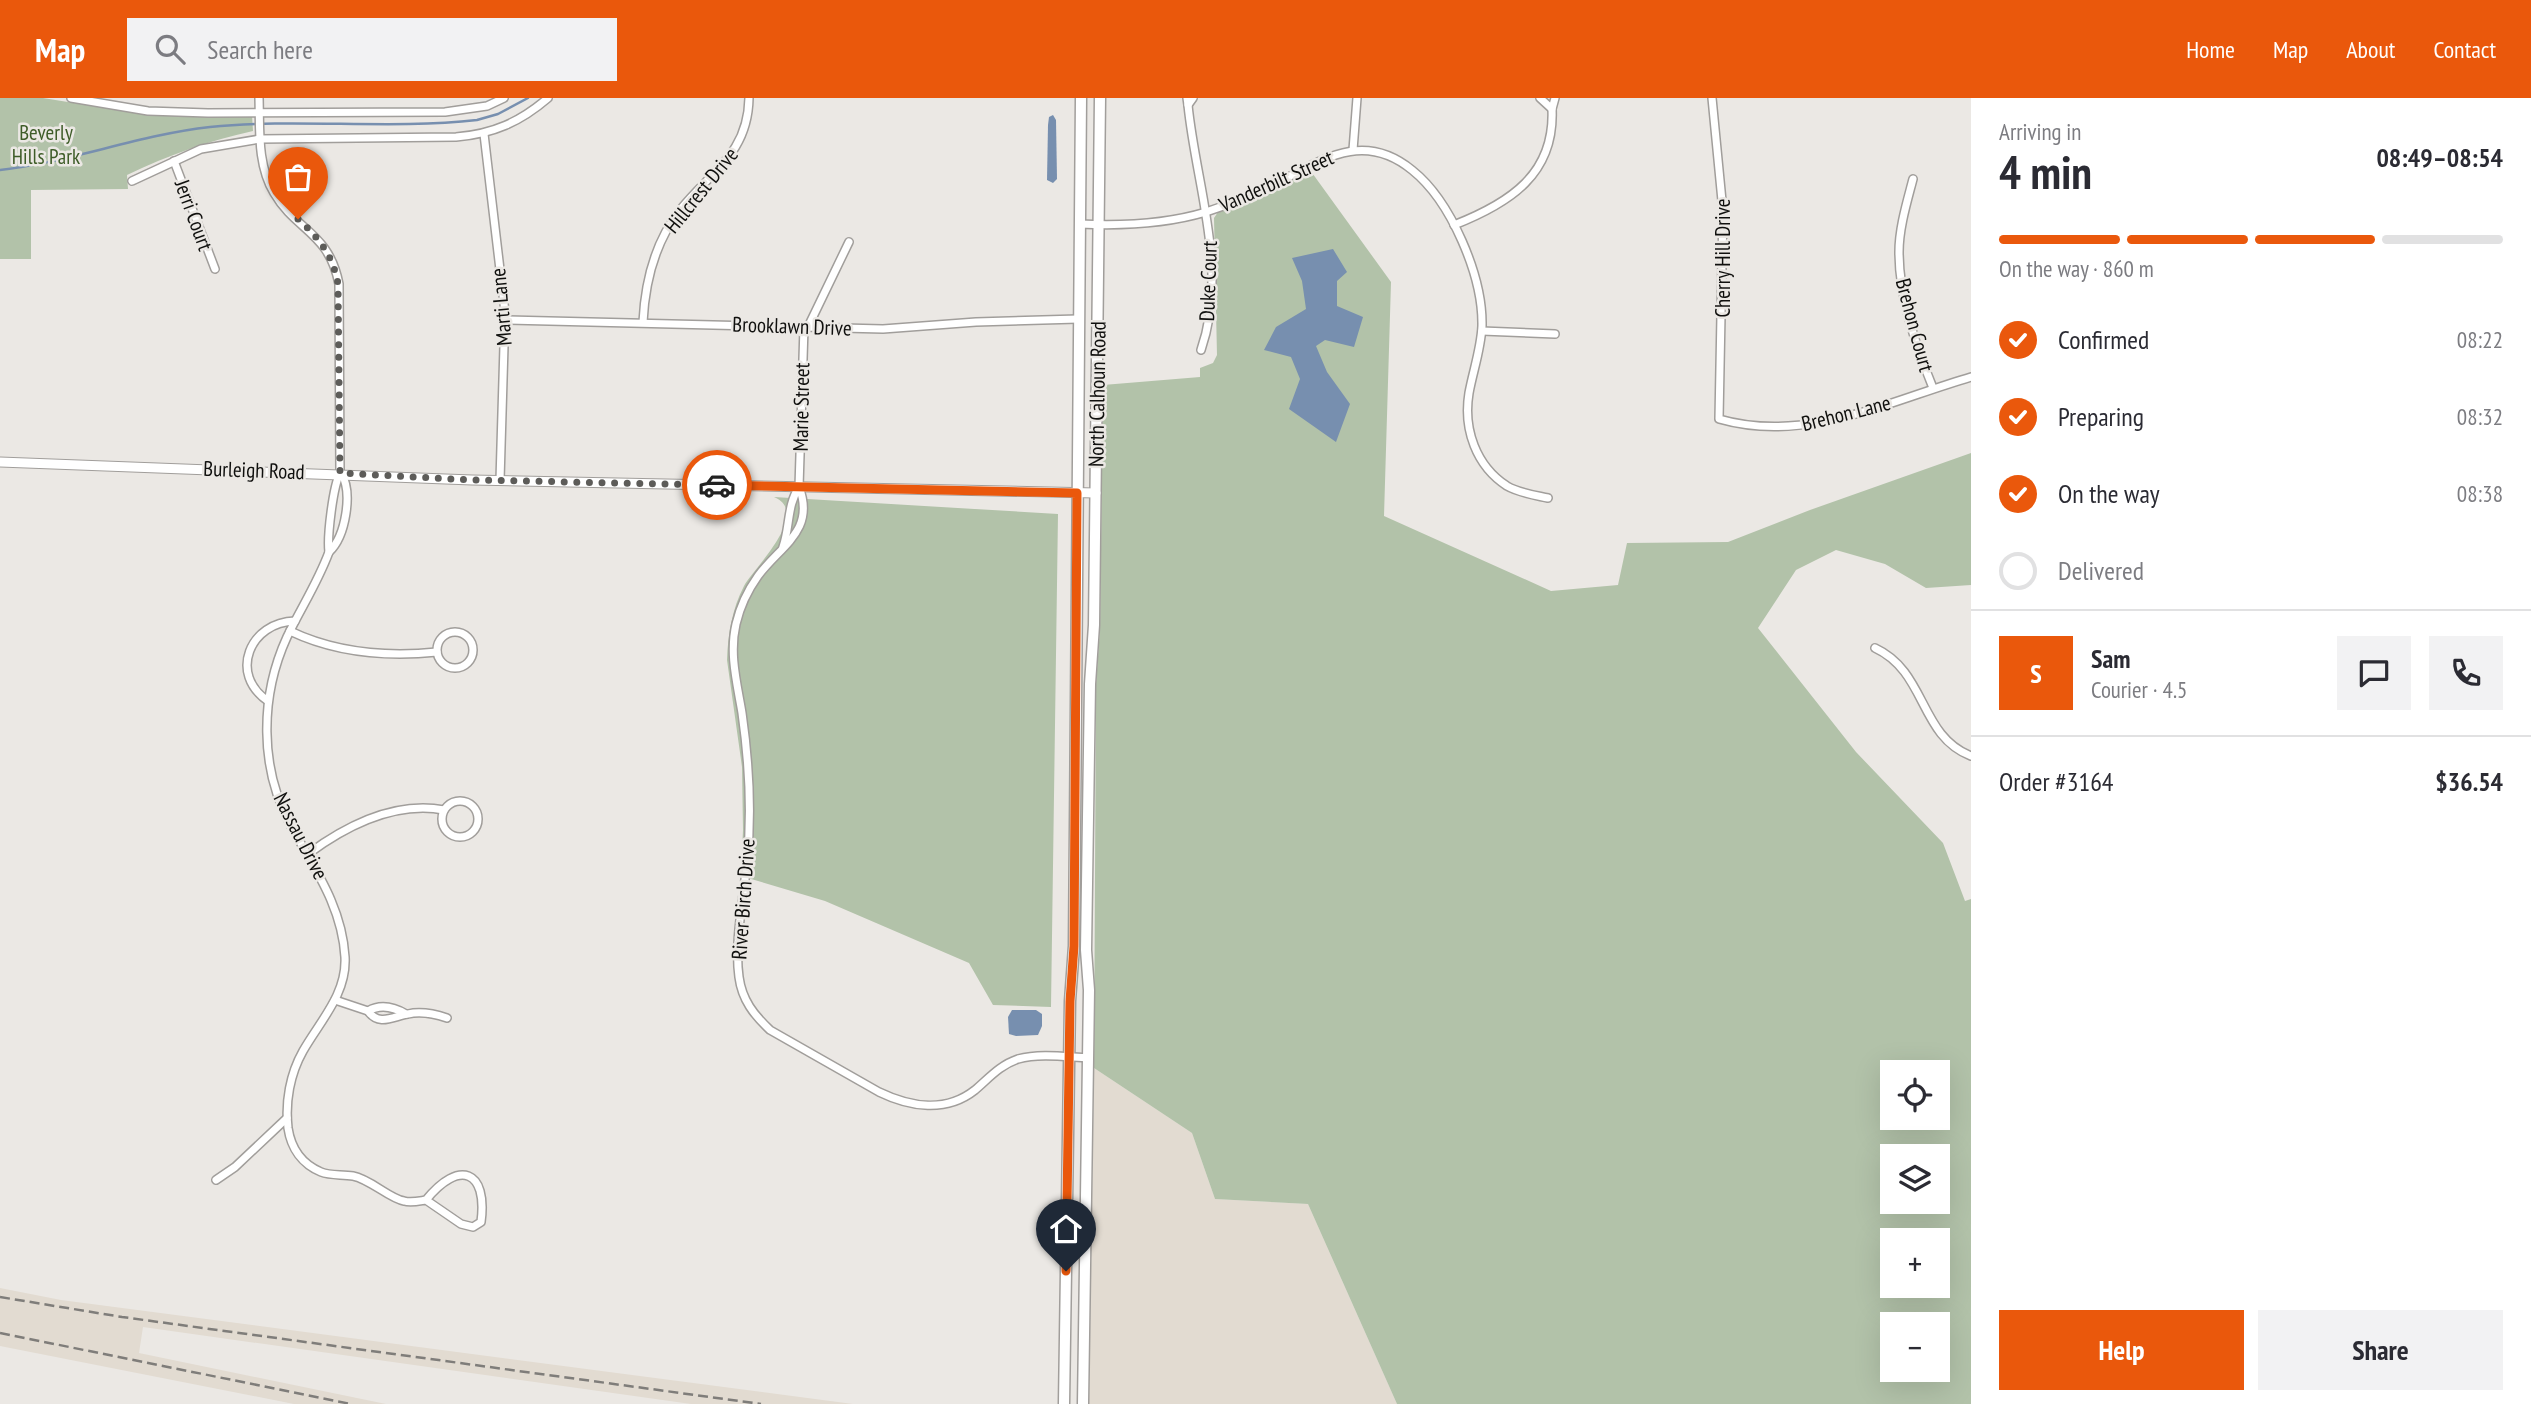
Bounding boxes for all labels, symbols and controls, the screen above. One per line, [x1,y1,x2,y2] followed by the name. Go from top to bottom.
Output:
[127,18,617,81] search box
[35,28,85,71] text: Map
[151,30,189,68] icon: search
[207,33,313,66] text: Search here
[2186,34,2235,65] text: Home
[2273,34,2308,65] text: Map
[2346,34,2395,65] text: About
[2433,34,2496,65] text: Contact
[1999,117,2081,146] text: Arriving in
[12,119,80,170] park label: Beverly Hills Park
[658,141,744,239] street label: Hillcrest Drive
[2376,141,2503,174] text: 08:49–08:54
[1999,142,2092,202] text: 4 min
[1214,144,1338,219] street label: Vanderbilt Street
[268,147,328,219] pin
[279,158,317,196] icon: bag
[168,175,219,254] street label: Jerri Court
[1709,199,1736,318] street label: Cherry Hill Drive
[1193,240,1223,322] street label: Duke Court
[1999,254,2154,283] text: On the way · 860 m
[484,267,518,347] street label: Marti Lane
[1890,275,1940,375] street label: Brehon Court
[732,310,852,342] street label: Brooklawn Drive
[1082,321,1112,467] street label: North Calhoun Road
[1999,321,2037,359] icon: check
[2058,323,2149,356] text: Confirmed
[2457,325,2503,354] text: 08:22
[787,362,815,452] street label: Marie Street
[1799,389,1893,437] street label: Brehon Lane
[1999,398,2037,436] icon: check
[2058,400,2144,433] text: Preparing
[2457,402,2503,431] text: 08:32
[682,450,752,520] courier
[203,455,305,485] street label: Burleigh Road
[698,466,736,504] icon: car
[1999,475,2037,513] icon: check
[2058,477,2160,510] text: On the way
[2457,479,2503,508] text: 08:38
[2058,554,2144,587] text: Delivered
[2337,636,2411,710] button: chat
[2429,636,2503,710] button: phone
[2091,642,2130,675] text: Sam
[2030,657,2042,690] text: S
[2091,675,2187,704] text: Courier · 4.5
[1999,765,2114,798] text: Order #3164
[2435,765,2503,798] text: $36.54
[268,788,334,884] street label: Nassau Drive
[725,838,761,960] street label: River Birch Drive
[1880,1060,1950,1382] map controls
[1880,1060,1950,1130] button: locate
[1880,1144,1950,1214] button: layers
[1036,1199,1096,1271] pin
[1047,1210,1085,1248] icon: home
[1880,1228,1950,1298] button: +
[1999,1310,2244,1390] button: Help
[2258,1310,2503,1390] button: Share
[1880,1312,1950,1382] button: −

